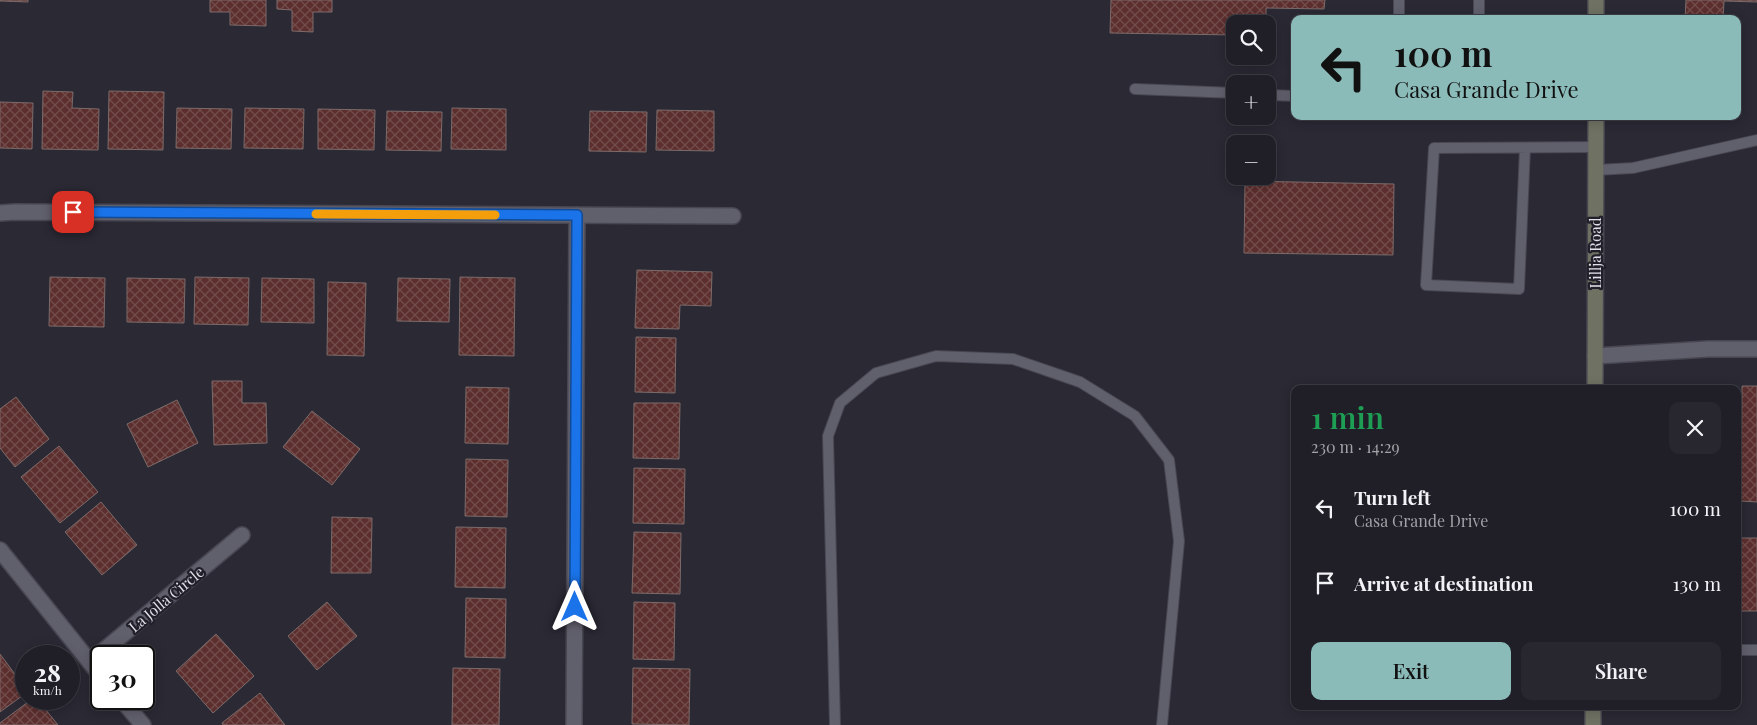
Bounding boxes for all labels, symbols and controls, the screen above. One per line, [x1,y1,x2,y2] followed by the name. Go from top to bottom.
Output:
[1226,15,1276,185] map controls
[1226,15,1276,65] button: search
[1394,29,1492,76] text: 100 m
[1311,35,1376,100] icon: left
[1394,74,1579,104] text: Casa Grande Drive
[1226,75,1276,125] button: +
[1226,135,1276,185] button: −
[52,191,94,233] pin
[59,198,87,226] icon: arrive
[1585,217,1605,288] street label: Lillja Road
[1311,397,1384,437] text: 1 min
[1669,402,1721,454] button: close
[1311,436,1400,457] text: 230 m · 14:29
[1354,484,1431,510] text: Turn left
[1311,494,1339,522] icon: left
[1670,495,1721,521] text: 100 m
[1354,510,1488,531] text: Casa Grande Drive
[124,562,208,636] street label: La Jolla Circle
[1311,569,1339,597] icon: arrive
[1354,570,1534,596] text: Arrive at destination
[1673,570,1721,596] text: 130 m
[548,580,600,632] position arrow
[1311,642,1511,700] button: Exit
[1521,642,1721,700] button: Share
[90,645,155,710] speed limit sign: 30
[34,655,61,688] text: 28
[33,682,62,698] text: km/h

